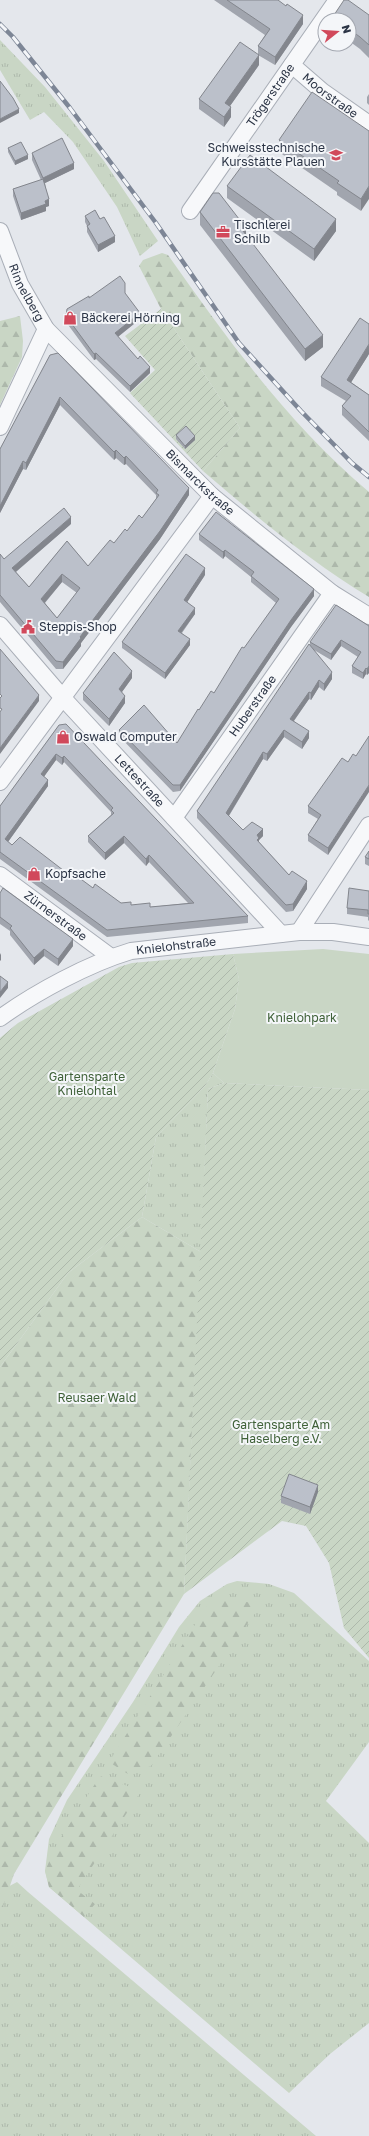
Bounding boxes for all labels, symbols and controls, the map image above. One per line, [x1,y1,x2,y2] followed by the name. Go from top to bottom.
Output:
[317,12,357,52] north arrow
[340,23,354,35] text: N
[243,60,297,130] street label: Trögerstraße
[300,69,361,121] street label: Moorstraße
[208,140,325,169] place label: Schweisstechnische Kursstätte Plauen
[328,147,344,163] school or university icon: Schweisstechnische Kursstätte Plauen
[234,217,290,246] place label: Tischlerei Schilb
[215,224,231,240] office icon: Tischlerei Schilb
[6,261,48,324] street label: Rinnelberg
[62,310,78,326] shop icon: Bäckerei Hörning
[81,310,180,325] place label: Bäckerei Hörning
[163,446,238,518] street label: Bismarckstraße
[20,619,36,635] public building icon: Steppis-Shop
[39,619,117,634] place label: Steppis-Shop
[226,672,279,739] street label: Huberstraße
[55,729,71,745] shop icon: Oswald Computer
[74,729,177,744] place label: Oswald Computer
[112,751,168,810] street label: Lettestraße
[26,866,42,882] shop icon: Kopfsache
[45,866,106,881] place label: Kopfsache
[21,887,90,944] street label: Zürnerstraße
[135,933,217,957] street label: Knielohstraße
[267,1010,337,1025] park label: Knielohpark
[49,1069,125,1098] park label: Gartensparte Knielohtal
[58,1390,136,1405] park label: Reusaer Wald
[232,1417,330,1446] park label: Gartensparte Am Haselberg e.V.

